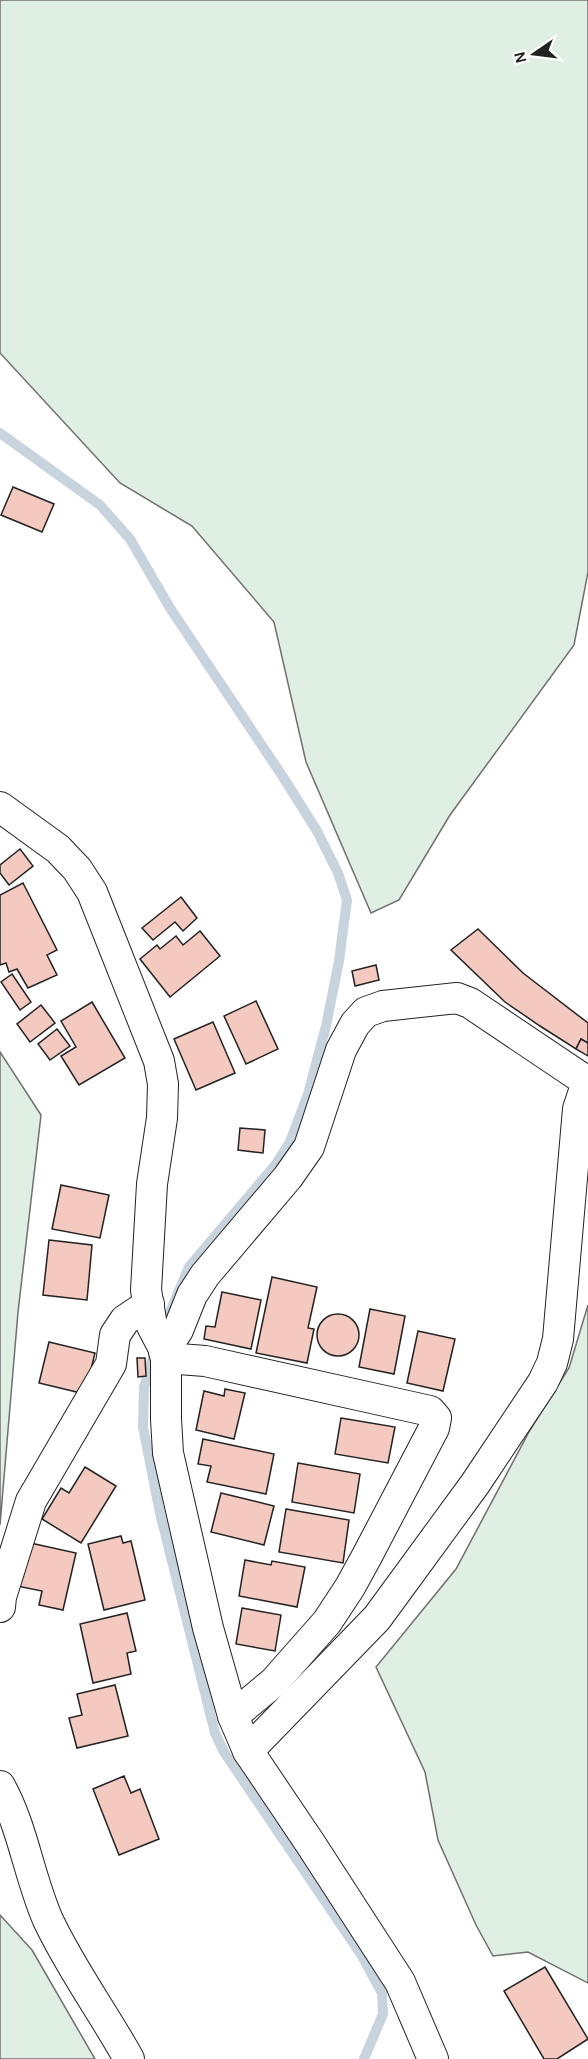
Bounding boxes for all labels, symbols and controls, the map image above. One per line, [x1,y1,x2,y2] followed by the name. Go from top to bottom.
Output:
[504,24,564,84] north arrow
[509,50,531,65] text: N

